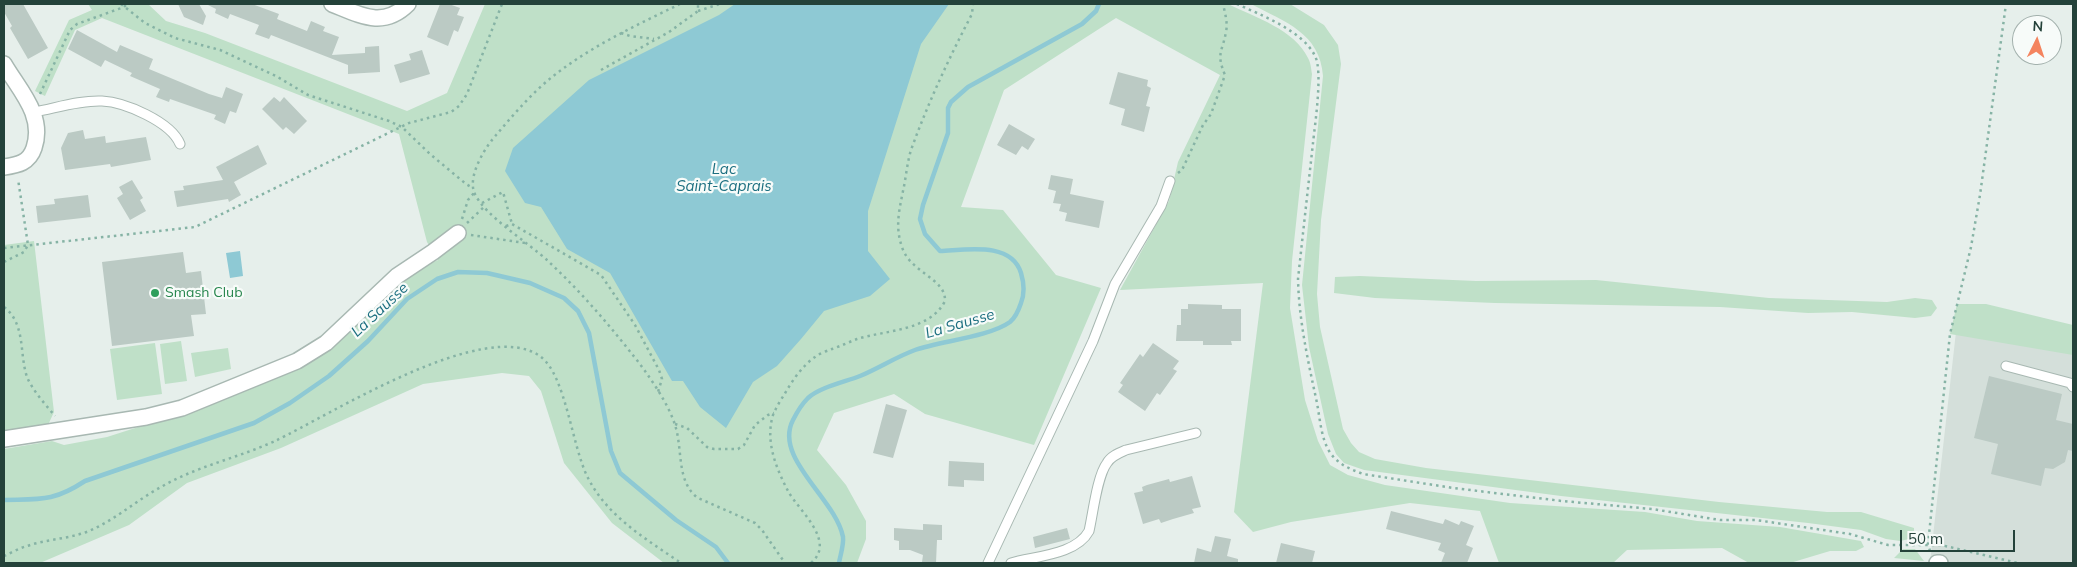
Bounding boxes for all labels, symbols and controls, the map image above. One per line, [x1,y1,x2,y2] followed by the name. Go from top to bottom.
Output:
[2012,15,2062,65] north arrow
[2032,17,2044,35] text: N
[676,160,772,195] water label: Lac Saint-Caprais
[348,279,412,341] water label: La Sausse
[165,285,243,301] place label: Smash Club
[149,287,161,299] marker: Smash Club
[923,306,997,342] water label: La Sausse
[1902,520,2017,552] scale bar
[1908,529,1943,548] text: 50 m

